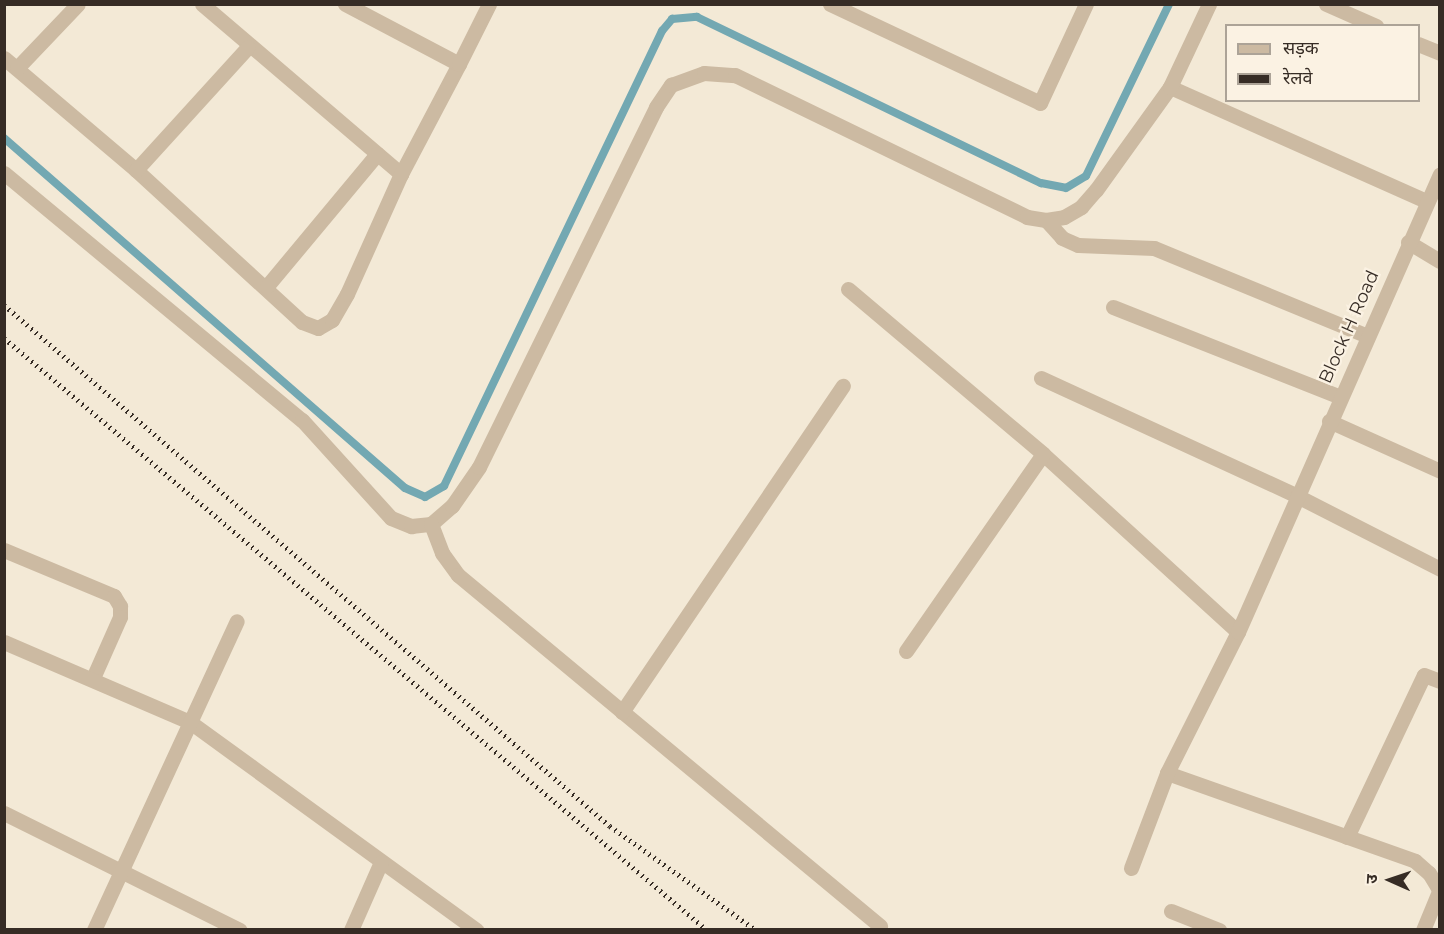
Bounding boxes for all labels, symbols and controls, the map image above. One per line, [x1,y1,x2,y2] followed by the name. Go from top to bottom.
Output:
[1225,24,1420,102] legend
[1283,37,1319,59] text: सड़क
[1283,67,1313,89] text: रेलवे
[1314,267,1384,387] street label: Block H Road
[1360,850,1420,910] north arrow
[1362,874,1381,884] text: उ

